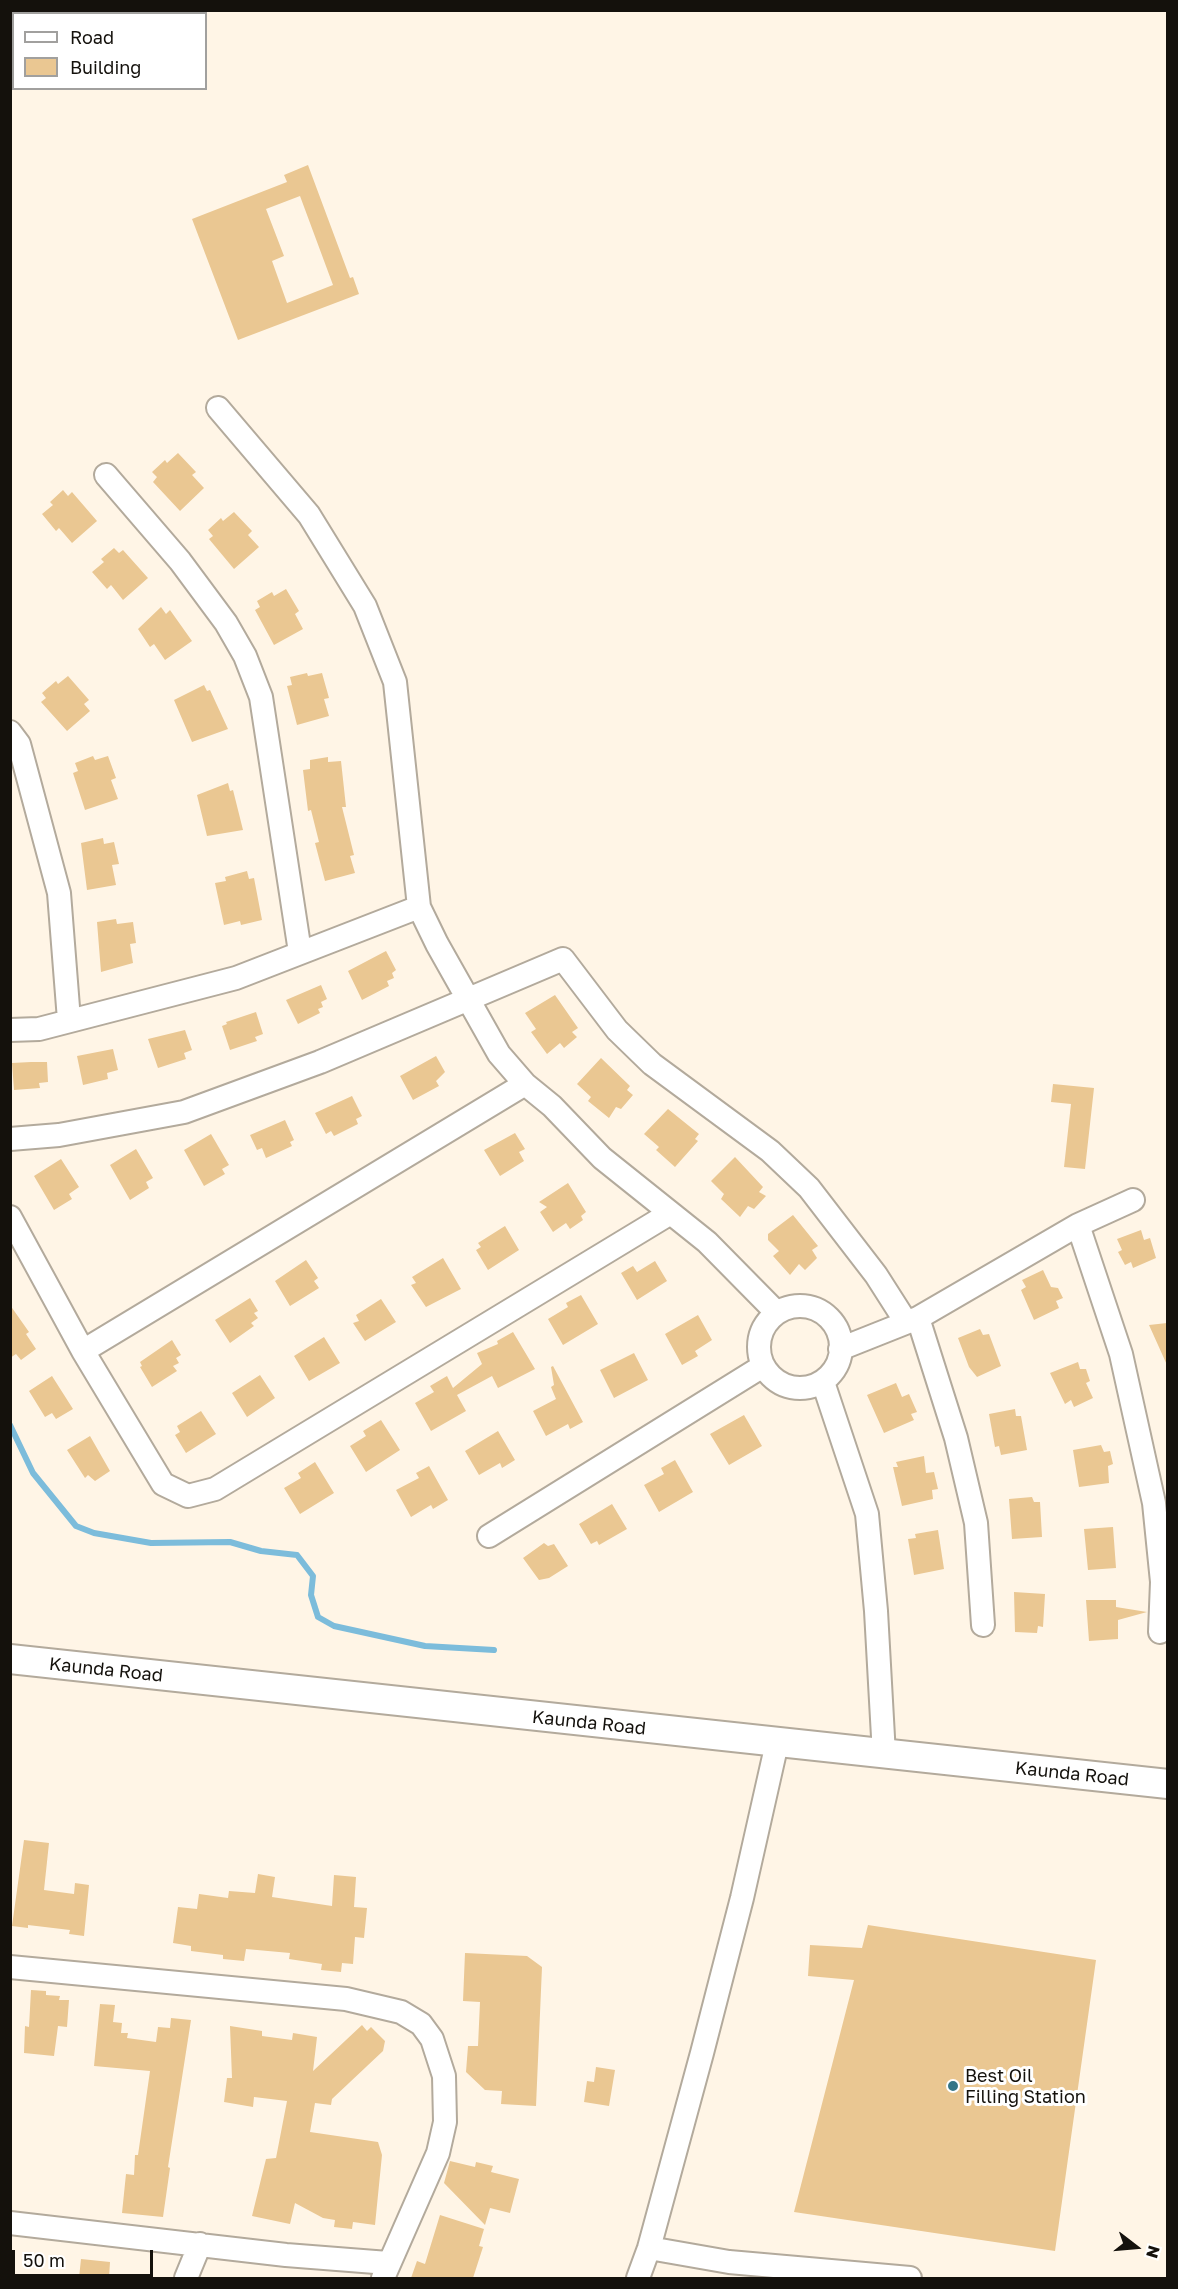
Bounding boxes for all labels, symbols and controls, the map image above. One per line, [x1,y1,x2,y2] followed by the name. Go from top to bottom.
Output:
[12,12,207,90] legend
[70,26,114,48] text: Road
[70,56,141,78] text: Building
[48,1653,164,1687] street label: Kaunda Road
[531,1706,647,1740] street label: Kaunda Road
[1014,1757,1130,1791] street label: Kaunda Road
[965,2065,1086,2108] place label: Best Oil Filling Station
[946,2079,960,2093] marker: Best Oil Filling Station
[1106,2217,1166,2277] north arrow
[15,2238,156,2276] scale bar
[1142,2243,1165,2261] text: N
[23,2249,65,2271] text: 50 m

